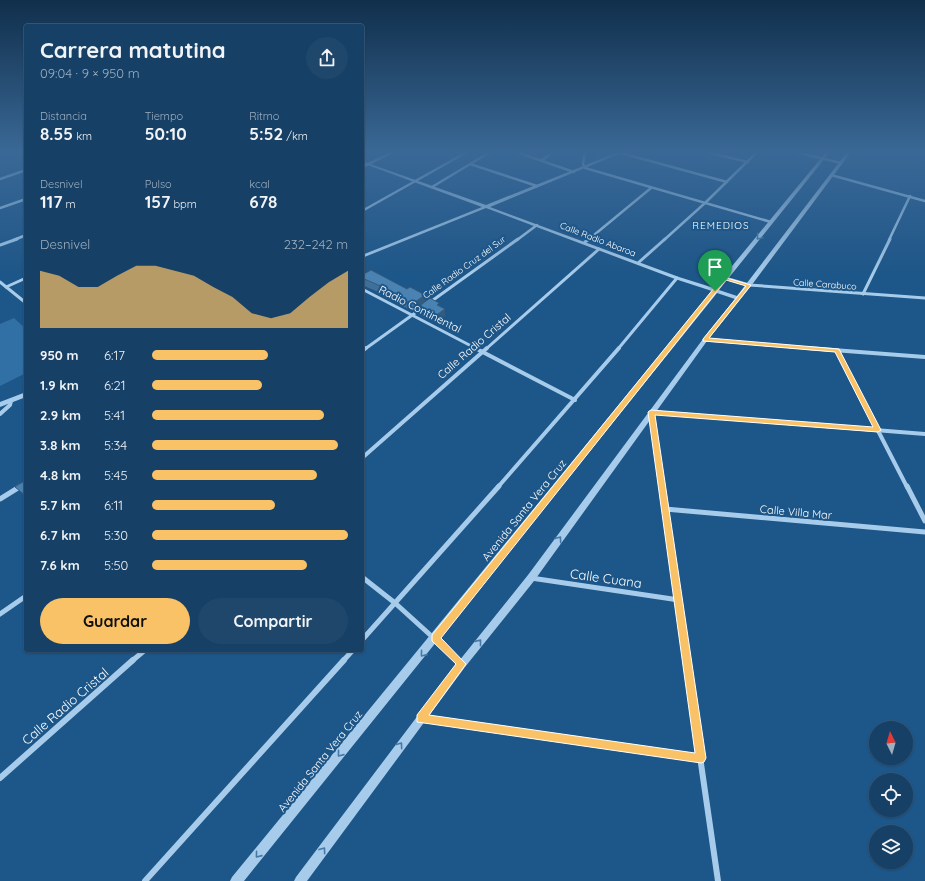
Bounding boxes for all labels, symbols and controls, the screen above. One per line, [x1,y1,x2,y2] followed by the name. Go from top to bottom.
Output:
[40,36,226,64] text: Carrera matutina
[306,37,348,79] button: share
[40,65,140,81] text: 09:04 · 9 × 950 m
[40,109,87,123] text: Distancia
[145,109,183,123] text: Tiempo
[249,109,279,123] text: Ritmo
[40,123,73,144] text: 8.55
[145,123,187,144] text: 50:10
[249,123,283,144] text: 5:52
[73,129,92,143] text: km
[283,129,308,143] text: /km
[40,177,83,191] text: Desnivel
[145,177,172,191] text: Pulso
[249,177,270,191] text: kcal
[40,191,63,212] text: 117
[145,191,170,212] text: 157
[249,191,277,212] text: 678
[63,197,76,211] text: m
[170,197,197,211] text: bpm
[558,219,638,259] street label: Calle Radio Abaroa
[692,219,750,232] district label: REMEDIOS
[757,232,764,239] one-way arrow
[420,233,508,301] street label: Calle Radio Cruz del Sur
[40,236,90,252] text: Desnivel
[284,236,348,252] text: 232–242 m
[698,250,732,291] pin
[704,256,726,278] icon: arrive
[793,276,857,292] street label: Calle Carabuco
[376,282,464,336] street label: Radio Continental
[434,310,514,382] street label: Calle Radio Cristal
[40,347,78,363] text: 950 m
[104,347,125,363] text: 6:17
[40,377,79,393] text: 1.9 km
[104,377,125,393] text: 6:21
[40,407,81,423] text: 2.9 km
[104,407,125,423] text: 5:41
[40,437,80,453] text: 3.8 km
[104,437,127,453] text: 5:34
[479,456,569,564] street label: Avenida Santa Vera Cruz
[40,467,81,483] text: 4.8 km
[104,467,128,483] text: 5:45
[40,497,80,513] text: 5.7 km
[104,497,123,513] text: 6:11
[759,502,833,522] street label: Calle Villa Mar
[40,527,81,543] text: 6.7 km
[104,527,128,543] text: 5:30
[554,537,561,544] one-way arrow
[40,557,80,573] text: 7.6 km
[104,557,128,573] text: 5:50
[569,565,643,591] street label: Calle Cuana
[40,598,190,644] button: Guardar
[198,598,348,644] button: Compartir
[475,639,482,646] one-way arrow
[420,649,427,656] one-way arrow
[18,664,112,748] street label: Calle Radio Cristal
[275,707,365,815] street label: Avenida Santa Vera Cruz
[869,721,913,765] north arrow
[869,721,913,869] map controls
[396,743,403,750] one-way arrow
[338,750,345,757] one-way arrow
[869,773,913,817] button: locate
[869,825,913,869] button: layers
[318,847,325,854] one-way arrow
[255,850,262,857] one-way arrow

